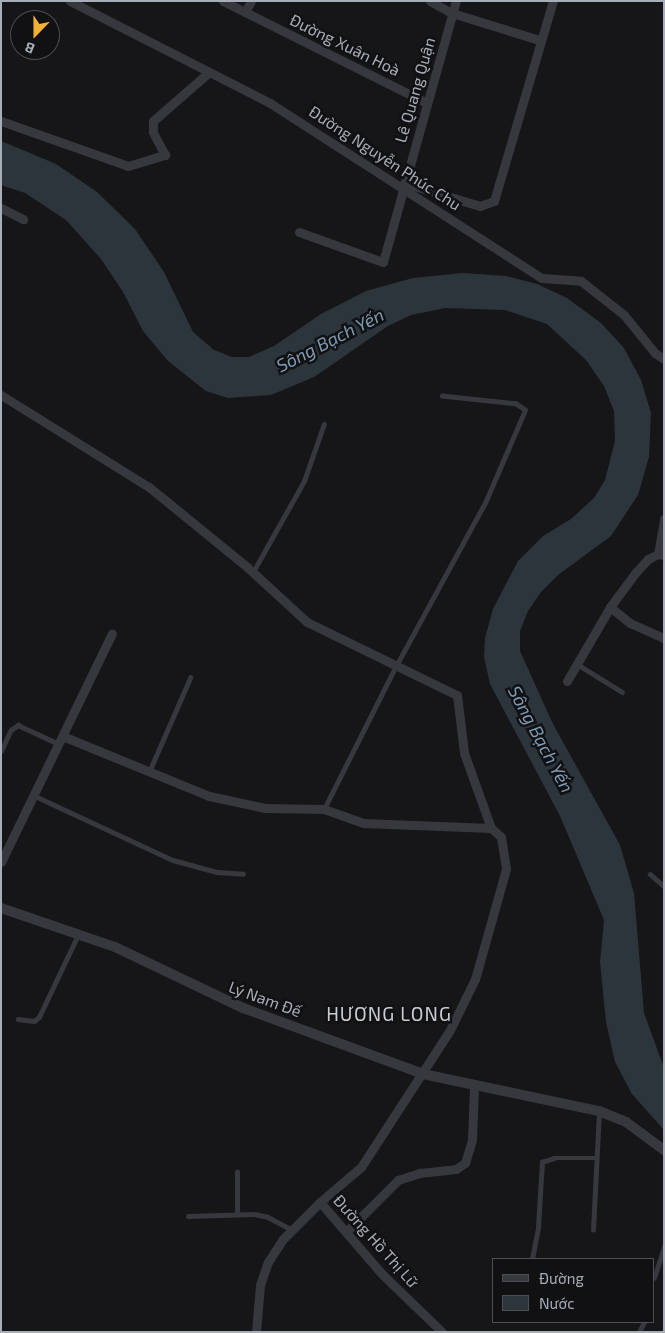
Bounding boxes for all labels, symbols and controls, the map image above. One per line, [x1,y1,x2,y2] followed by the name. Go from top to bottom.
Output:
[10,10,60,60] north arrow
[287,10,403,80] street label: Đường Xuân Hoà
[391,35,439,145] street label: Lê Quang Quận
[22,39,37,58] text: B
[305,102,465,214] street label: Đường Nguyễn Phúc Chu
[272,303,388,377] water label: Sông Bạch Yến
[504,682,578,796] water label: Sông Bạch Yến
[226,977,304,1021] street label: Lý Nam Đế
[325,1003,453,1025] district label: HƯƠNG LONG
[329,1191,423,1291] street label: Đường Hồ Thị Lữ
[492,1258,655,1323] legend
[539,1269,584,1287] text: Đường
[539,1294,575,1312] text: Nước

